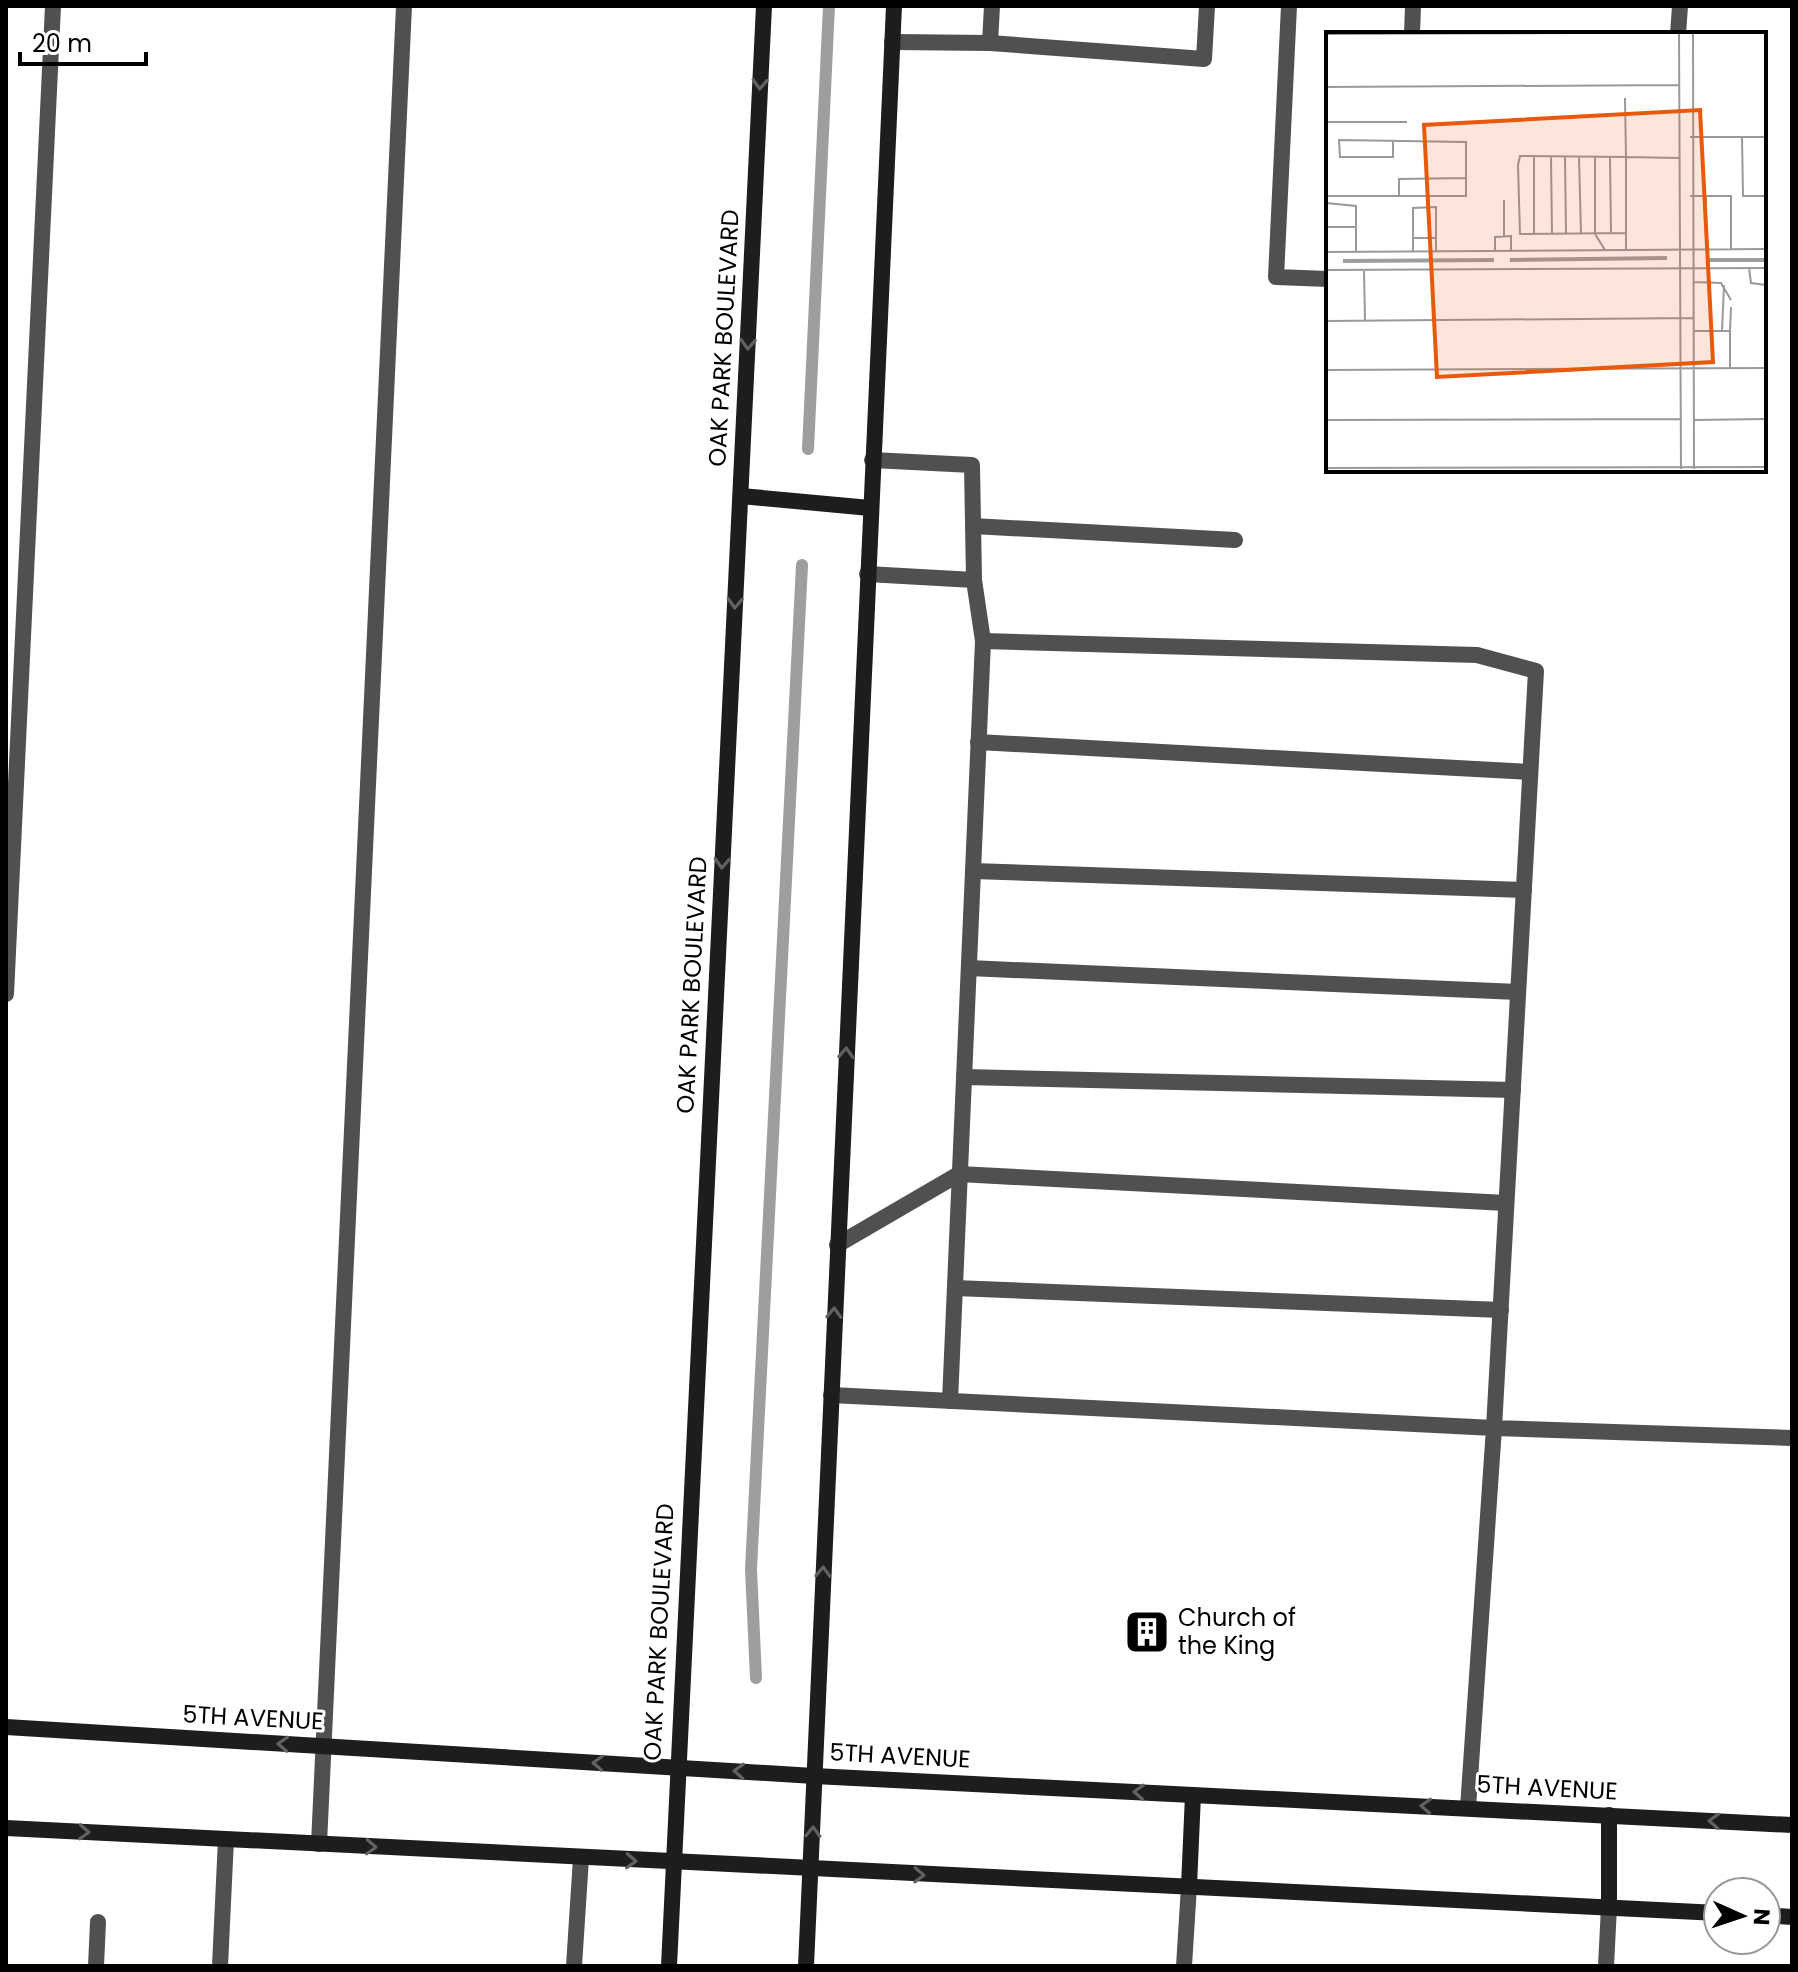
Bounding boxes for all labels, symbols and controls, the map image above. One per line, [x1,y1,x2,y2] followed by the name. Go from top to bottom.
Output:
[20,16,146,66] scale bar
[32,27,92,60] text: 20 m
[1326,32,1766,472] inset map
[752,78,769,91] one-way arrow
[700,208,747,468] street label: OAK PARK BOULEVARD
[740,338,757,351] one-way arrow
[727,597,744,610] one-way arrow
[668,855,715,1115] street label: OAK PARK BOULEVARD
[714,857,731,870] one-way arrow
[837,1046,854,1059] one-way arrow
[826,1306,843,1319] one-way arrow
[635,1502,682,1762] street label: OAK PARK BOULEVARD
[815,1565,832,1578] one-way arrow
[1178,1601,1296,1662] place label: Church of the King
[1123,1608,1171,1656] building icon: Church of the King
[182,1697,324,1738] street label: 5TH AVENUE
[829,1735,971,1776] street label: 5TH AVENUE
[276,1736,289,1753] one-way arrow
[591,1755,604,1772] one-way arrow
[732,1763,745,1780] one-way arrow
[1476,1767,1618,1808] street label: 5TH AVENUE
[1132,1784,1145,1801] one-way arrow
[1419,1798,1432,1815] one-way arrow
[1707,1812,1720,1829] one-way arrow
[78,1823,91,1840] one-way arrow
[804,1825,821,1838] one-way arrow
[366,1838,378,1855] one-way arrow
[625,1852,638,1869] one-way arrow
[913,1866,926,1883] one-way arrow
[1702,1876,1782,1956] north arrow
[1746,1908,1777,1926] text: N

